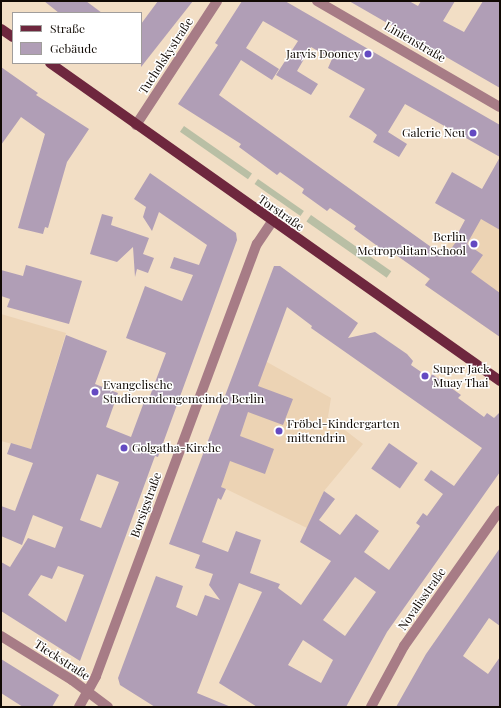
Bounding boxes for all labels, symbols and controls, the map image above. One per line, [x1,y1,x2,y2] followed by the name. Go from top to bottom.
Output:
[12,12,142,64] legend
[136,15,196,97] street label: Tucholskystraße
[382,19,448,65] street label: Linienstraße
[50,20,85,36] text: Straße
[50,40,97,56] text: Gebäude
[286,47,360,61] place label: Jarvis Dooney
[363,49,373,59] marker: Jarvis Dooney
[402,126,465,140] place label: Galerie Neu
[468,128,478,138] marker: Galerie Neu
[255,192,307,234] street label: Torstraße
[357,230,466,258] place label: Berlin Metropolitan School
[469,239,479,249] marker: Berlin Metropolitan School
[433,362,490,390] place label: Super Jack Muay Thai
[420,371,430,381] marker: Super Jack Muay Thai
[103,378,264,406] place label: Evangelische Studierendengemeinde Berlin
[90,387,100,397] marker: Evangelische Studierendengemeinde Berlin
[287,417,400,445] place label: Fröbel-Kindergarten mittendrin
[274,426,284,436] marker: Fröbel-Kindergarten mittendrin
[132,441,221,455] place label: Golgatha-Kirche
[119,443,129,453] marker: Golgatha-Kirche
[128,470,164,540] street label: Borsigstraße
[395,565,449,633] street label: Novalisstraße
[31,637,93,683] street label: Tieckstraße

